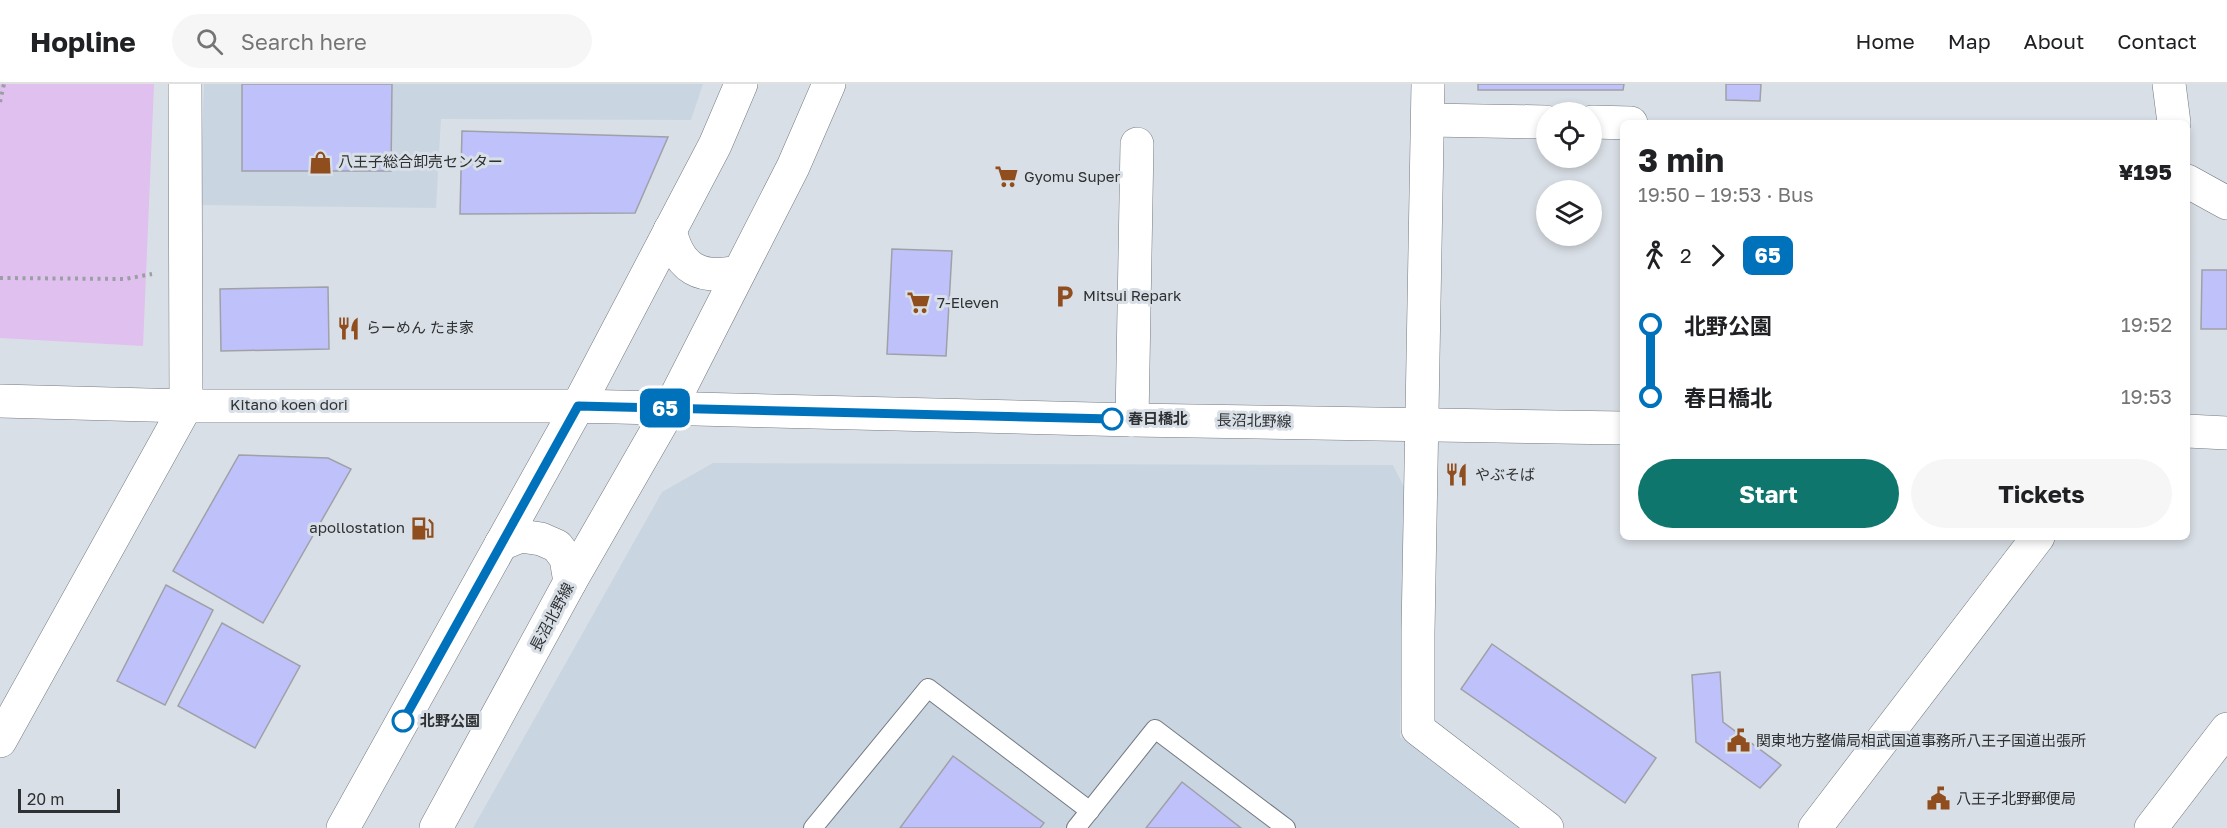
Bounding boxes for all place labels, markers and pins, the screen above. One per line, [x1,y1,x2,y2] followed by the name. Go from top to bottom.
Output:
[307,149,333,175] shop icon: 八王子総合卸売センター
[338,152,503,170] place label: 八王子総合卸売センター
[993,164,1019,190] supermarket icon: Gyomu Super
[1024,167,1120,185] place label: Gyomu Super
[1052,283,1078,309] parking icon: Mitsui Repark
[1083,286,1182,304] place label: Mitsui Repark
[906,290,932,316] supermarket icon: 7-Eleven
[937,293,999,311] place label: 7-Eleven
[335,315,361,341] restaurant icon: らーめん たま家
[366,318,474,336] place label: らーめん たま家
[1101,408,1123,430] marker: 春日橋北
[1128,409,1188,427] place label: 春日橋北
[1444,462,1470,488] restaurant icon: やぶそば
[1475,465,1535,483] place label: やぶそば
[410,515,436,541] fuel station icon: apollostation
[309,518,405,536] place label: apollostation
[392,710,414,732] marker: 北野公園
[420,711,480,729] place label: 北野公園
[1725,728,1751,754] public building icon: 関東地方整備局相武国道事務所八王子国道出張所
[1756,731,2086,749] place label: 関東地方整備局相武国道事務所八王子国道出張所
[1925,786,1951,812] public building icon: 八王子北野郵便局
[1956,789,2076,807] place label: 八王子北野郵便局

